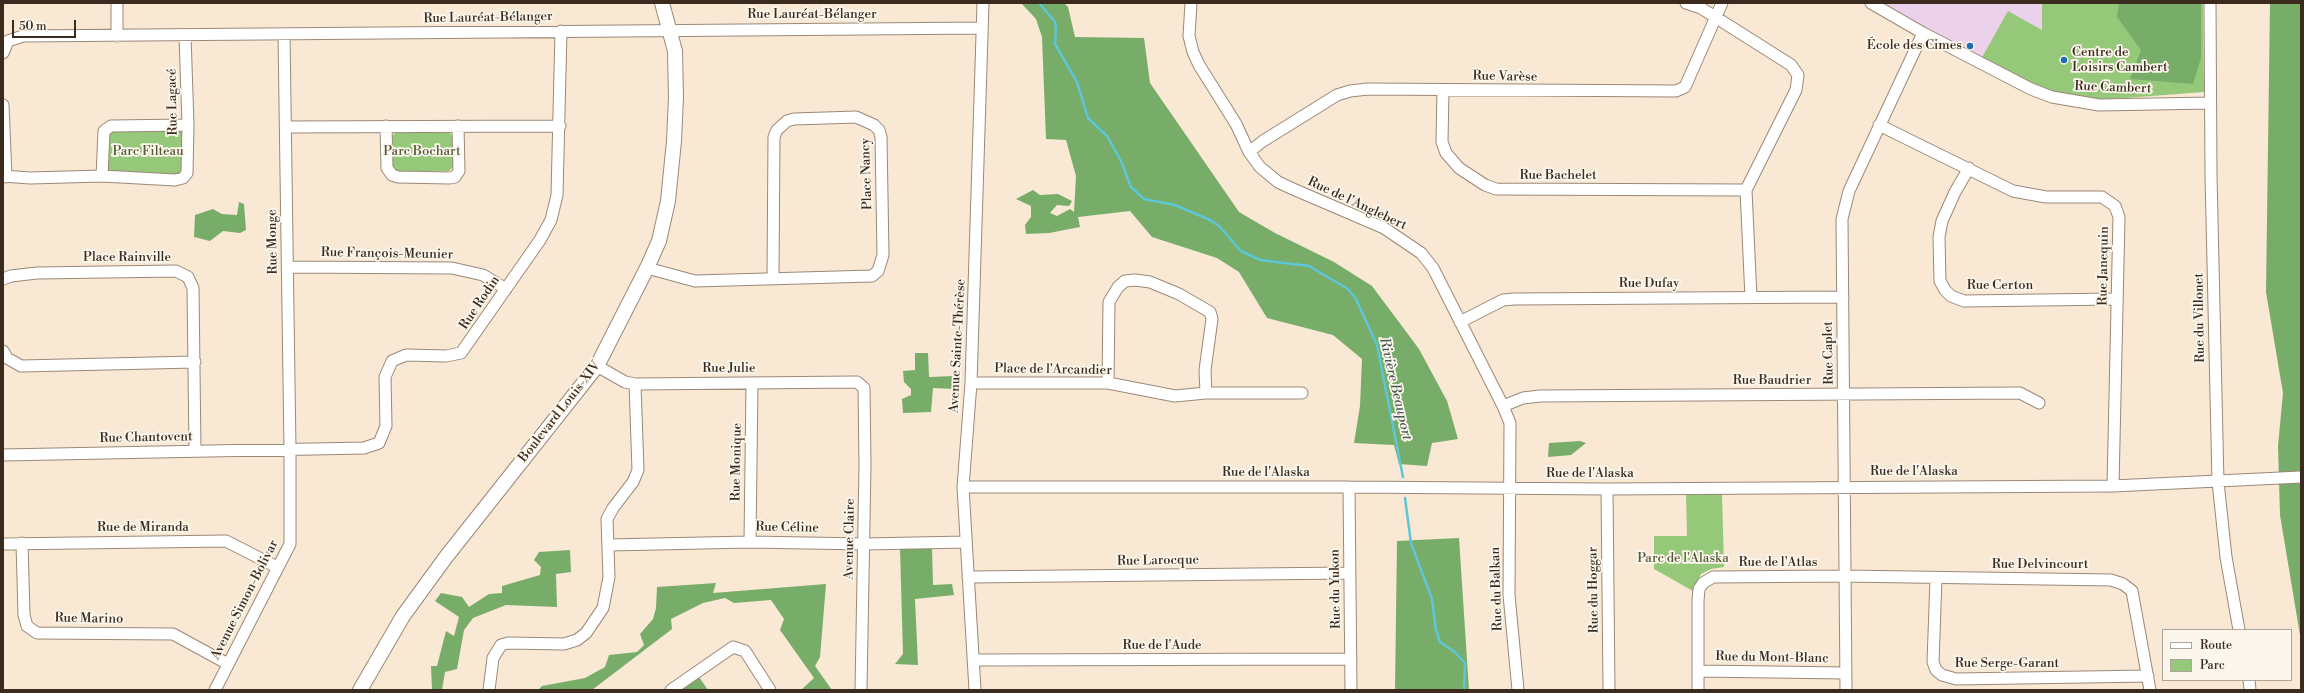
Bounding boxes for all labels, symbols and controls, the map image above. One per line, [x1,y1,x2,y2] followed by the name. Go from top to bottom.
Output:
[747,7,877,23] street label: Rue Lauréat-Bélanger
[423,9,553,27] street label: Rue Lauréat-Bélanger
[14,12,78,38] scale bar
[19,19,47,34] text: 50 m
[1867,38,1962,54] place label: École des Cimes
[1965,41,1975,51] marker: École des Cimes
[2072,45,2168,76] place label: Centre de Loisirs Cambert
[2059,55,2069,65] marker: Centre de Loisirs Cambert
[165,68,181,136] street label: Rue Lagacé
[1472,69,1538,85] street label: Rue Varèse
[2074,79,2152,97] street label: Rue Cambert
[858,138,876,210] street label: Place Nancy
[112,144,184,160] park label: Parc Filteau
[383,144,461,160] park label: Parc Bochart
[1519,168,1597,184] street label: Rue Bachelet
[1305,174,1409,234] street label: Rue de l'Anglebert
[265,209,281,275] street label: Rue Monge
[2096,226,2112,306] street label: Rue Janequin
[321,245,453,263] street label: Rue François-Meunier
[83,250,171,266] street label: Place Rainville
[456,273,504,333] street label: Rue Rodin
[2191,273,2209,363] street label: Rue du Villonet
[1619,276,1679,292] street label: Rue Dufay
[1967,278,2033,294] street label: Rue Certon
[947,279,969,413] street label: Avenue Sainte-Thérèse
[1821,321,1837,385] street label: Rue Caplet
[1375,336,1415,442] water label: Rivière Beauport
[516,358,604,466] street label: Boulevard Louis-XIV
[702,361,756,377] street label: Rue Julie
[994,361,1112,379] street label: Place de l'Arcandier
[1733,373,1811,389] street label: Rue Baudrier
[729,423,745,501] street label: Rue Monique
[99,429,193,447] street label: Rue Chantovent
[1870,464,1958,480] street label: Rue de l'Alaska
[1222,465,1310,481] street label: Rue de l'Alaska
[1546,466,1634,482] street label: Rue de l'Alaska
[841,498,859,580] street label: Avenue Claire
[97,520,189,536] street label: Rue de Miranda
[755,520,819,536] street label: Rue Céline
[208,538,282,662] street label: Avenue Simon-Bolivar
[1488,547,1506,631] street label: Rue du Balkan
[1585,547,1603,633] street label: Rue du Hoggar
[1328,549,1344,629] street label: Rue du Yukon
[1637,551,1729,567] park label: Parc de l'Alaska
[1117,552,1199,570] street label: Rue Larocque
[1739,555,1817,571] street label: Rue de l'Atlas
[1992,557,2088,573] street label: Rue Delvincourt
[54,611,124,627] street label: Rue Marino
[2162,629,2292,681] legend
[1122,638,1202,654] street label: Rue de l'Aude
[2200,638,2232,653] text: Route
[1715,649,1829,667] street label: Rue du Mont-Blanc
[1955,656,2059,672] street label: Rue Serge-Garant
[2200,658,2225,673] text: Parc

